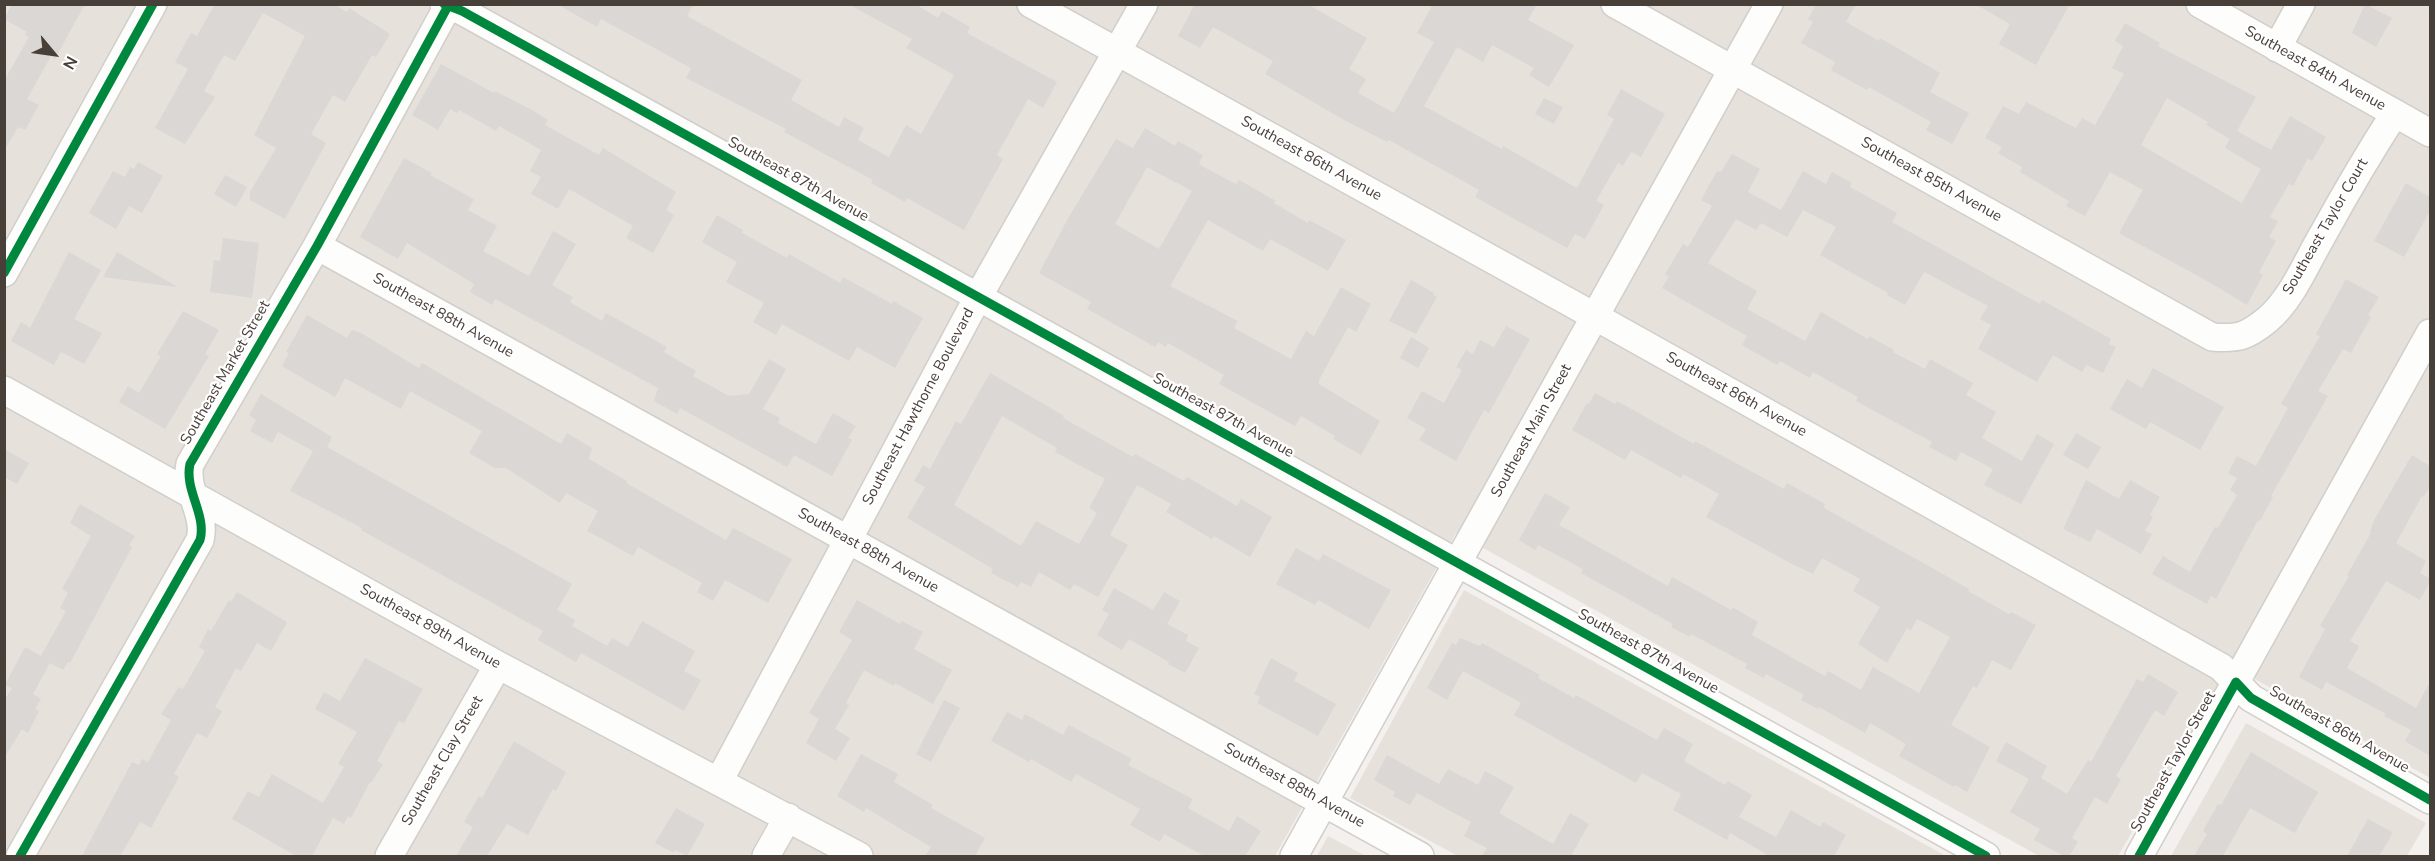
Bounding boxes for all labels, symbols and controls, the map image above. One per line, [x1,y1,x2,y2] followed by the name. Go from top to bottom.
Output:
[2241,23,2389,115] street label: Southeast 84th Avenue
[24,24,84,84] north arrow
[57,52,82,73] text: N
[1237,113,1385,205] street label: Southeast 86th Avenue
[724,134,872,226] street label: Southeast 87th Avenue
[1857,134,2005,226] street label: Southeast 85th Avenue
[2280,156,2372,298] street label: Southeast Taylor Court
[369,270,517,362] street label: Southeast 88th Avenue
[177,298,275,448] street label: Southeast Market Street
[859,305,979,509] street label: Southeast Hawthorne Boulevard
[1662,349,1810,441] street label: Southeast 86th Avenue
[1488,361,1576,501] street label: Southeast Main Street
[1149,370,1297,462] street label: Southeast 87th Avenue
[794,505,942,597] street label: Southeast 88th Avenue
[356,581,504,673] street label: Southeast 89th Avenue
[1574,606,1722,698] street label: Southeast 87th Avenue
[2266,683,2412,777] street label: Southeast 86th Avenue
[2128,688,2220,836] street label: Southeast Taylor Street
[398,693,488,829] street label: Southeast Clay Street
[1220,740,1368,832] street label: Southeast 88th Avenue

